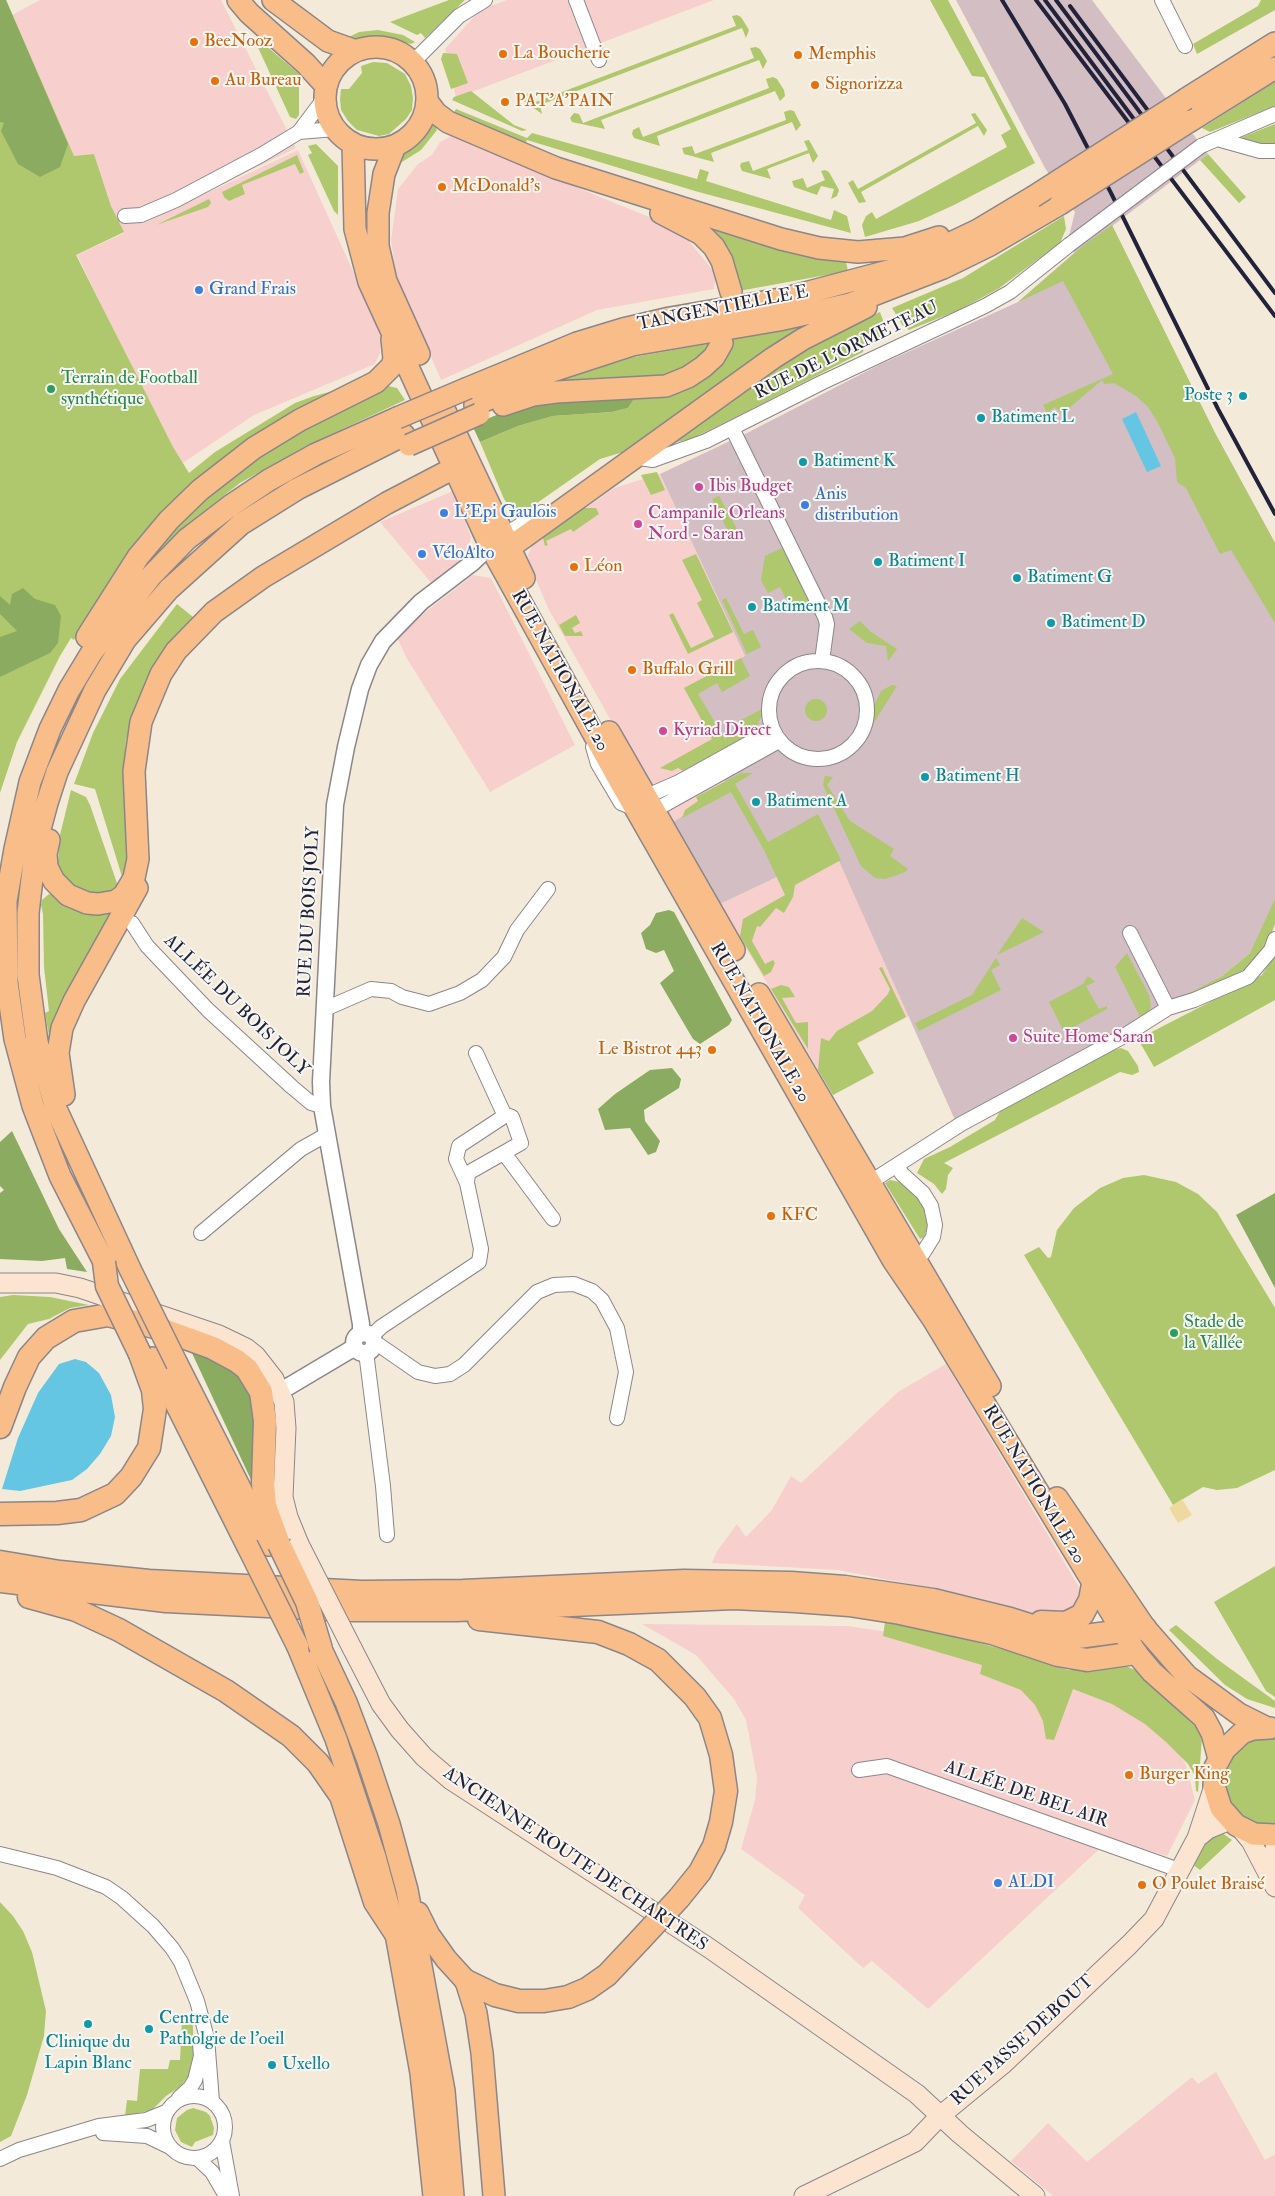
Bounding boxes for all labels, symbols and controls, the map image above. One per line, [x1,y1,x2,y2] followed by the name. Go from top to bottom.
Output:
[204,31,273,53] place label: BeeNooz
[188,36,200,48] marker: BeeNooz
[513,43,610,65] place label: La Boucherie
[808,44,876,66] place label: Memphis
[497,48,509,60] marker: La Boucherie
[792,49,804,61] marker: Memphis
[225,70,301,92] place label: Au Bureau
[825,74,903,96] place label: Signorizza
[209,75,221,87] marker: Au Bureau
[809,79,821,91] marker: Signorizza
[515,91,614,113] place label: PAT'A'PAIN
[499,96,511,108] marker: PAT'A'PAIN
[452,176,540,198] place label: McDonald's
[436,181,448,193] marker: McDonald's
[209,279,296,301] place label: Grand Frais
[636,282,810,336] street label: TANGENTIELLE E
[193,284,205,296] marker: Grand Frais
[752,297,942,405] street label: RUE DE L'ORMETEAU
[61,368,198,410] place label: Terrain de Football synthétique
[45,383,57,395] marker: Terrain de Football synthétique
[1184,385,1233,407] place label: Poste 3
[1237,390,1249,402] marker: Poste 3
[991,407,1074,429] place label: Batiment L
[975,412,987,424] marker: Batiment L
[813,451,896,473] place label: Batiment K
[797,456,809,468] marker: Batiment K
[709,476,792,498] place label: Ibis Budget
[693,481,705,493] marker: Ibis Budget
[815,484,899,526] place label: Anis distribution
[799,499,811,511] marker: Anis distribution
[454,502,557,524] place label: L'Epi Gaulois
[648,503,785,546] place label: Campanile Orleans Nord - Saran
[438,507,450,519] marker: L'Epi Gaulois
[632,518,644,530] marker: Campanile Orleans Nord - Saran
[432,543,494,565] place label: VéloAlto
[416,548,428,560] marker: VéloAlto
[888,551,965,573] place label: Batiment I
[584,556,623,578] place label: Léon
[872,556,884,568] marker: Batiment I
[568,561,580,573] marker: Léon
[1027,567,1112,589] place label: Batiment G
[1011,572,1023,584] marker: Batiment G
[506,587,612,755] street label: RUE NATIONALE 20
[762,596,849,618] place label: Batiment M
[746,601,758,613] marker: Batiment M
[1061,612,1146,634] place label: Batiment D
[1045,617,1057,629] marker: Batiment D
[642,659,734,681] place label: Buffalo Grill
[626,664,638,676] marker: Buffalo Grill
[673,720,771,742] place label: Kyriad Direct
[657,725,669,737] marker: Kyriad Direct
[935,766,1020,788] place label: Batiment H
[919,771,931,783] marker: Batiment H
[766,791,847,813] place label: Batiment A
[750,796,762,808] marker: Batiment A
[295,826,325,998] street label: RUE DU BOIS JOLY
[159,931,313,1081] street label: ALLÉE DU BOIS JOLY
[704,939,814,1107] street label: RUE NATIONALE 20
[1023,1027,1153,1049] place label: Suite Home Saran
[1007,1032,1019,1044] marker: Suite Home Saran
[598,1039,702,1061] place label: Le Bistrot 443
[706,1044,718,1056] marker: Le Bistrot 443
[781,1205,818,1227] place label: KFC
[765,1210,777,1222] marker: KFC
[1184,1312,1244,1355] place label: Stade de la Vallée
[1168,1327,1180,1339] marker: Stade de la Vallée
[977,1402,1089,1568] street label: RUE NATIONALE 20
[941,1757,1111,1833] street label: ALLÉE DE BEL AIR
[439,1763,711,1957] street label: ANCIENNE ROUTE DE CHARTRES
[1139,1764,1229,1786] place label: Burger King
[1123,1769,1135,1781] marker: Burger King
[1008,1872,1054,1894] place label: ALDI
[1152,1874,1264,1896] place label: O Poulet Braisé
[992,1877,1004,1889] marker: ALDI
[1136,1879,1148,1891] marker: O Poulet Braisé
[947,1971,1099,2111] street label: RUE PASSE DEBOUT
[159,2008,284,2050] place label: Centre de Patholgie de l'oeil
[82,2018,94,2030] marker: Clinique du Lapin Blanc
[143,2023,155,2035] marker: Centre de Patholgie de l'oeil
[44,2032,132,2074] place label: Clinique du Lapin Blanc
[282,2054,330,2076] place label: Uxello
[266,2059,278,2071] marker: Uxello

